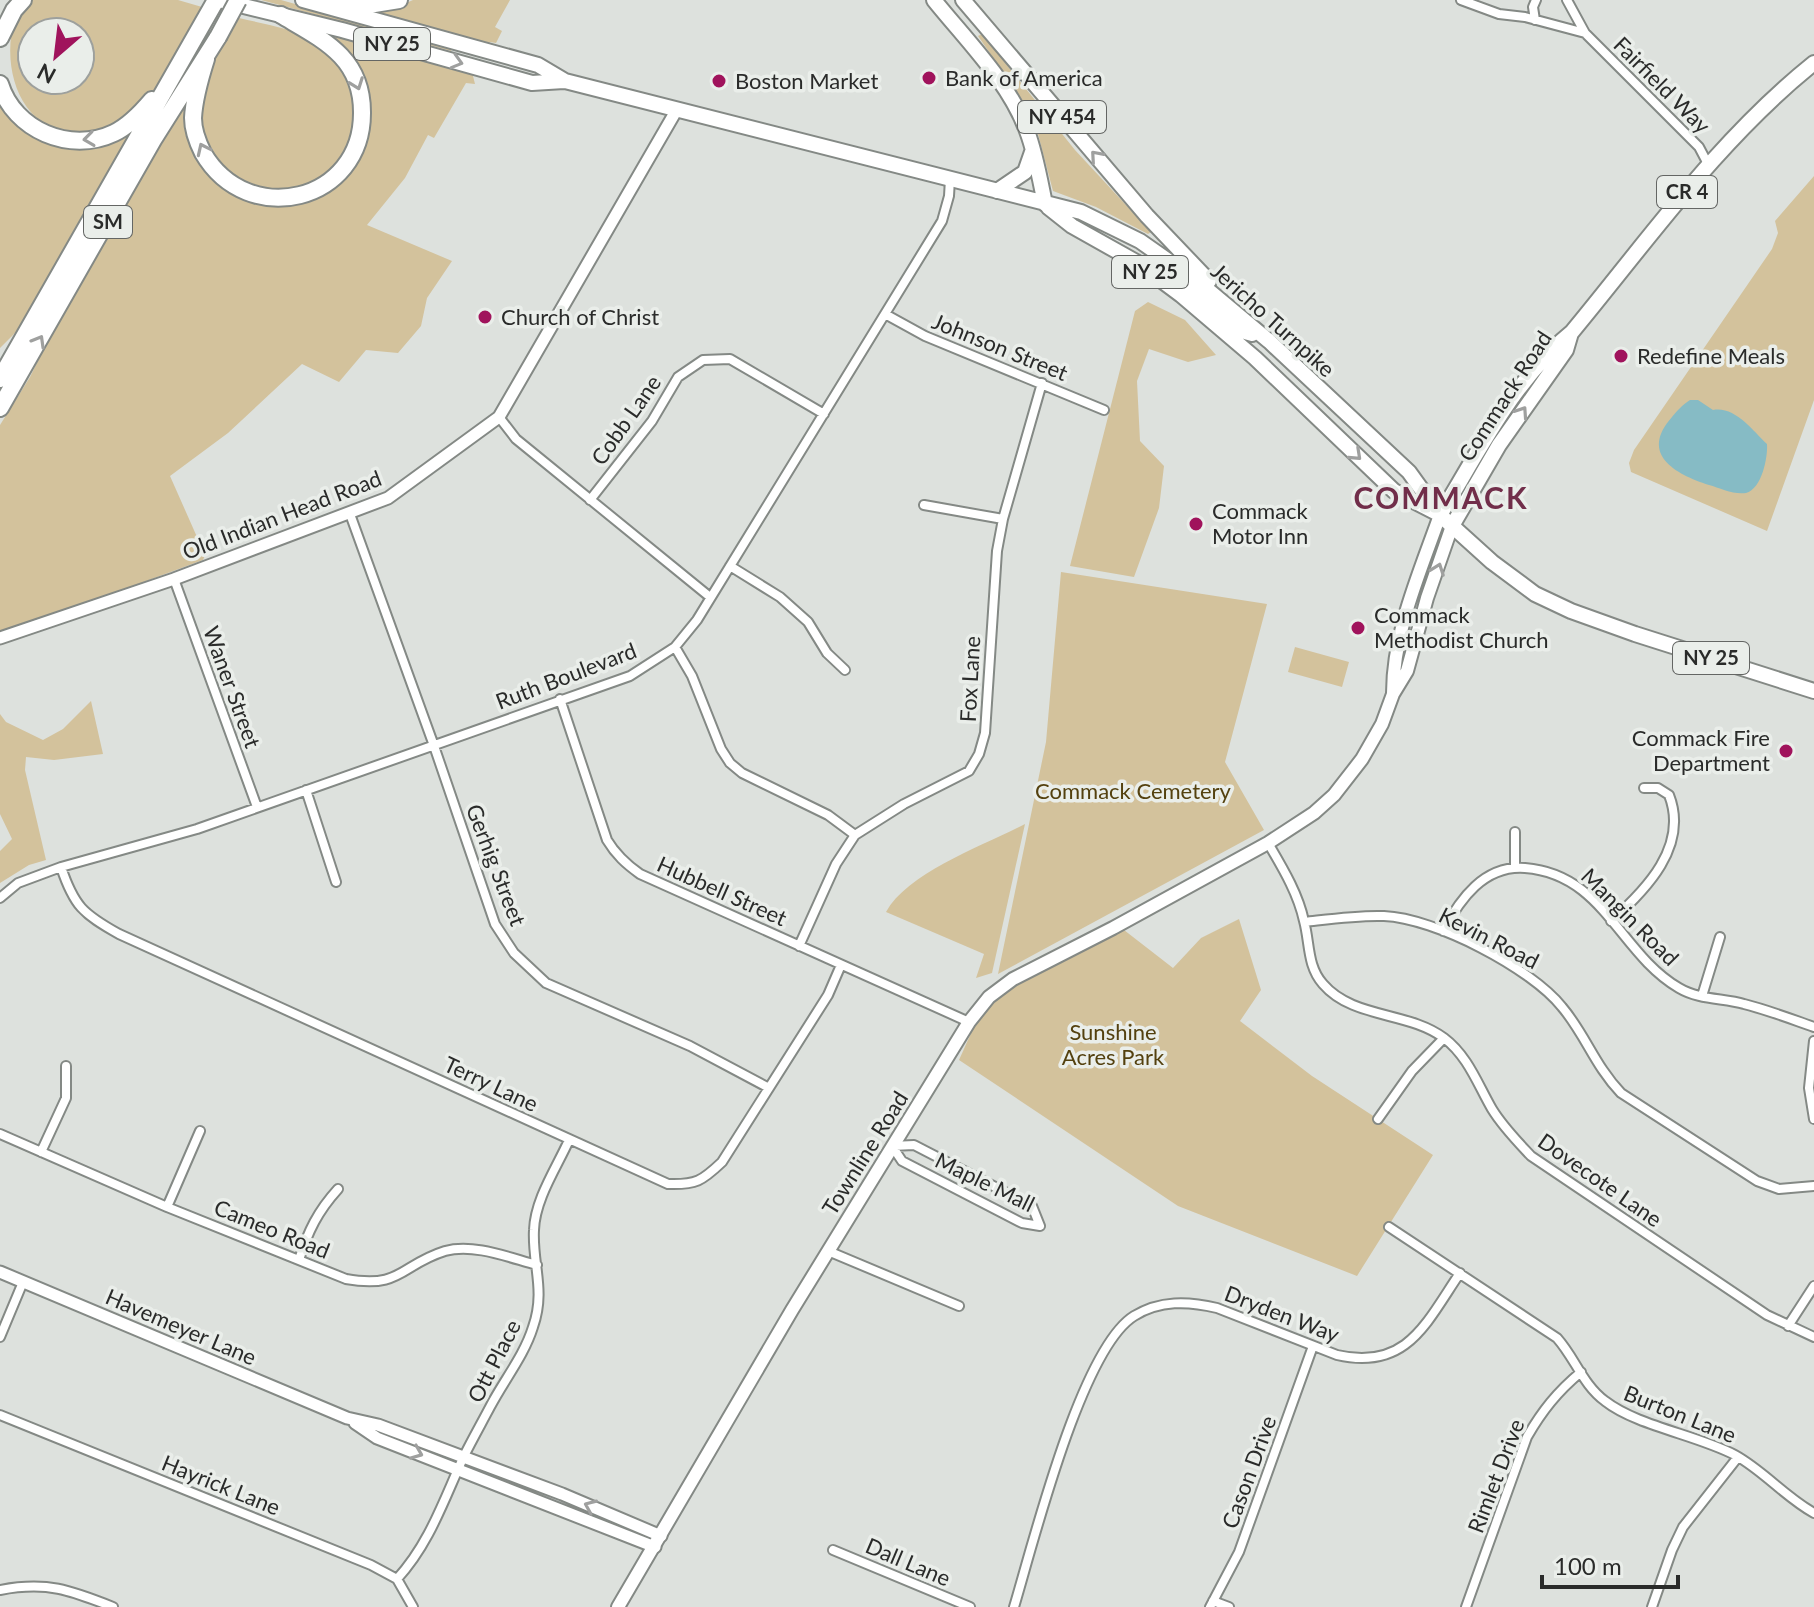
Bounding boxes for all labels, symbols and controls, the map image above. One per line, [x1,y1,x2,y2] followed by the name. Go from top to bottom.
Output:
[16,16,96,96] north arrow
[354,28,430,60] road number: NY 25
[1608,31,1717,139] street label: Fairfield Way
[449,53,463,69] one-way arrow
[33,58,60,90] text: N
[945,64,1103,91] place label: Bank of America
[735,67,878,94] place label: Boston Market
[920,69,938,87] marker: Bank of America
[710,72,728,90] marker: Boston Market
[347,76,364,90] one-way arrow
[1018,101,1106,133] road number: NY 454
[83,130,96,147] one-way arrow
[196,143,212,158] one-way arrow
[1092,151,1106,166] one-way arrow
[1657,176,1717,208] road number: CR 4
[84,206,132,238] road number: SM
[1112,256,1188,288] road number: NY 25
[1206,257,1341,382] street label: Jericho Turnpike
[501,303,659,330] place label: Church of Christ
[928,307,1072,386] street label: Johnson Street
[476,308,494,326] marker: Church of Christ
[1452,325,1557,466] street label: Commack Road
[29,335,45,349] one-way arrow
[1637,342,1785,369] place label: Redefine Meals
[1612,347,1630,365] marker: Redefine Meals
[585,370,666,470] street label: Cobb Lane
[1512,406,1527,420] one-way arrow
[1347,445,1361,460] one-way arrow
[178,464,385,565] street label: Old Indian Head Road
[1354,479,1528,515] district label: COMMACK
[1212,497,1309,549] place label: Commack Motor Inn
[1187,515,1205,533] marker: Commack Motor Inn
[1428,563,1444,577] one-way arrow
[1374,601,1548,653] place label: Commack Methodist Church
[1349,619,1367,637] marker: Commack Methodist Church
[198,622,267,751] street label: Waner Street
[954,635,985,723] street label: Fox Lane
[492,636,640,715] street label: Ruth Boulevard
[1673,642,1749,674] road number: NY 25
[1632,724,1770,776] place label: Commack Fire Department
[1777,742,1795,760] marker: Commack Fire Department
[1035,777,1232,804] park label: Commack Cemetery
[461,800,532,930] street label: Gerhig Street
[653,850,791,931] street label: Hubbell Street
[1576,862,1685,971] street label: Mangin Road
[1435,901,1544,974] street label: Kevin Road
[1062,1018,1165,1070] park label: Sunshine Acres Park
[440,1050,542,1117] street label: Terry Lane
[816,1086,913,1220] street label: Townline Road
[1533,1127,1668,1232] street label: Dovecote Lane
[931,1146,1039,1217] street label: Maple Mall
[210,1193,334,1264] street label: Cameo Road
[1221,1279,1344,1348] street label: Dryden Way
[102,1283,261,1370] street label: Havemeyer Lane
[461,1315,526,1407] street label: Ott Place
[1620,1379,1740,1448] street label: Burton Lane
[1216,1412,1281,1532] street label: Cason Drive
[1461,1415,1530,1537] street label: Rimlet Drive
[409,1444,423,1460] one-way arrow
[158,1449,284,1521] street label: Hayrick Lane
[583,1499,598,1515] one-way arrow
[862,1532,955,1591] street label: Dall Lane
[1542,1539,1678,1589] scale bar
[1554,1551,1622,1580] text: 100 m

